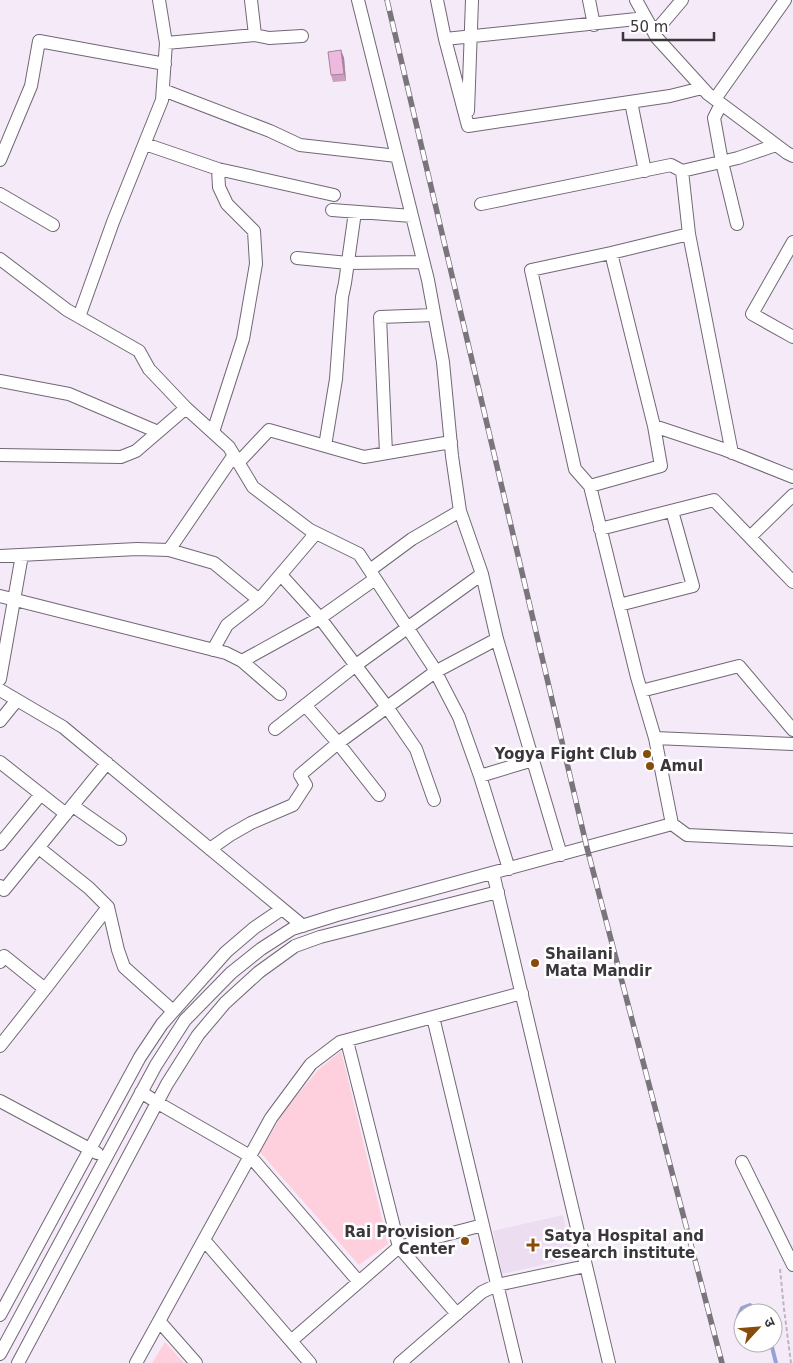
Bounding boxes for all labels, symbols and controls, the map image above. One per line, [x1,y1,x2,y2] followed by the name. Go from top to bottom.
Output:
[623,10,714,42] scale bar
[630,18,668,36] text: 50 m
[494,745,637,763] place label: Yogya Fight Club
[641,748,653,760] marker: Yogya Fight Club
[660,757,703,775] place label: Amul
[644,760,656,772] marker: Amul
[545,945,652,980] place label: Shailani Mata Mandir
[529,957,541,969] marker: Shailani Mata Mandir
[344,1223,456,1258] place label: Rai Provision Center
[544,1227,704,1262] place label: Satya Hospital and research institute
[459,1235,471,1247] marker: Rai Provision Center
[526,1238,540,1252] marker: Satya Hospital and research institute
[733,1303,783,1353] north arrow
[761,1315,779,1330] text: उ

